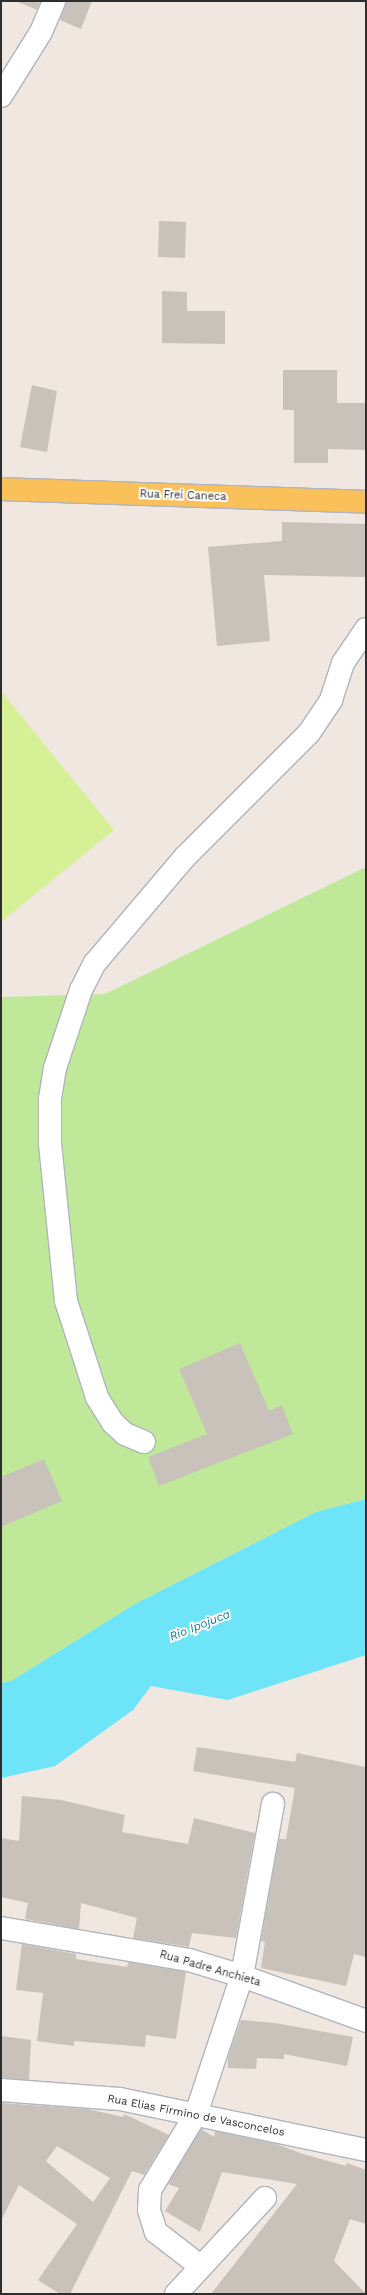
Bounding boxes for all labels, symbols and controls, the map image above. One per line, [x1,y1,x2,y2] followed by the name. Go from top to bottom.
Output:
[139,488,227,504] street label: Rua Frei Caneca
[168,1607,232,1645] water label: Rio Ipojuca
[158,1948,262,1990] street label: Rua Padre Anchieta
[106,2092,286,2140] street label: Rua Elias Firmino de Vasconcelos

